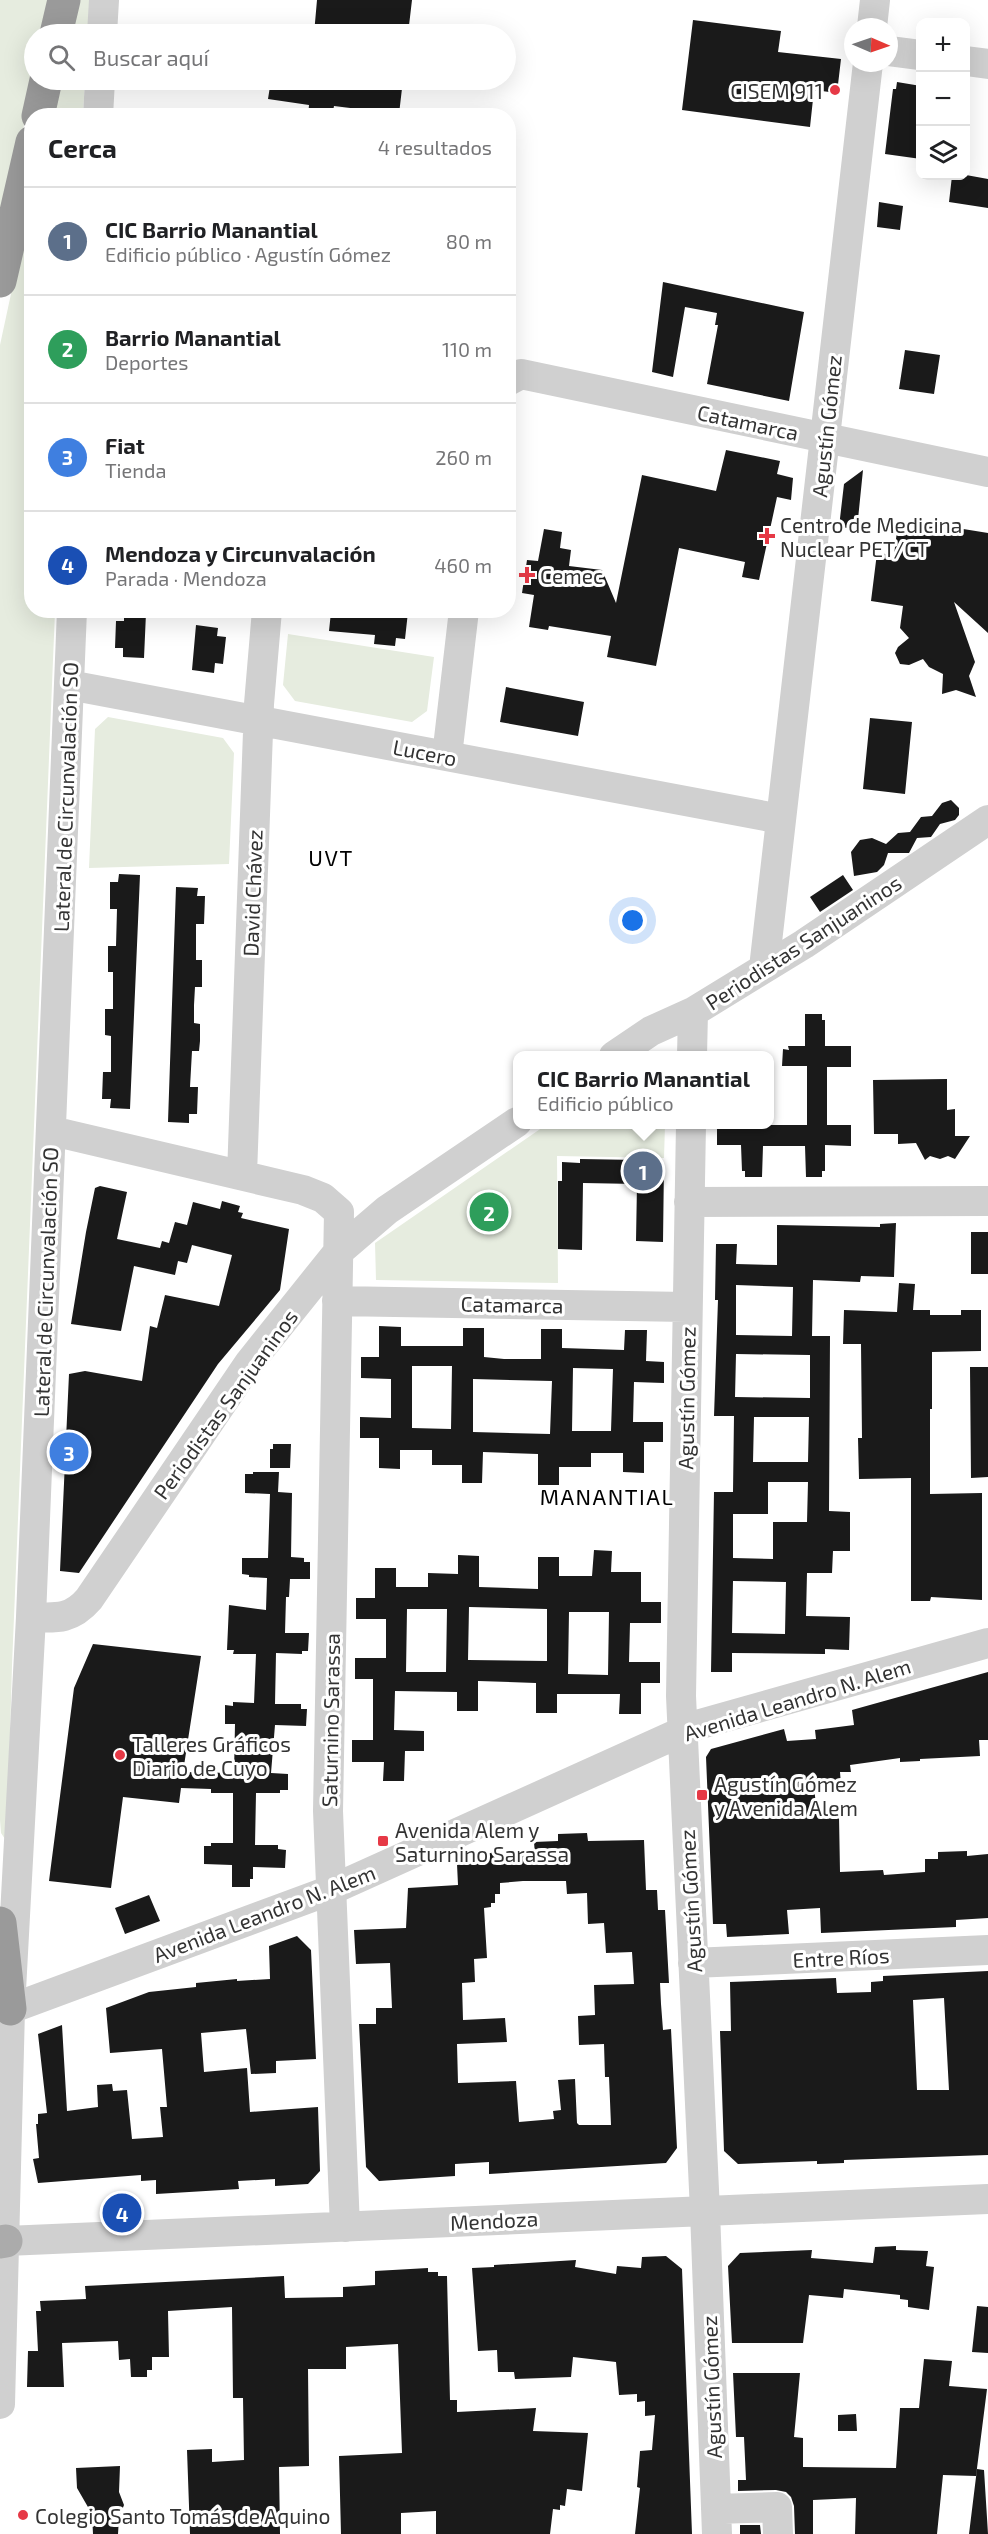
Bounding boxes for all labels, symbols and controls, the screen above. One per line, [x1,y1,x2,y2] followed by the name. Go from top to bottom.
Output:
[844,18,898,72] north arrow
[916,18,970,180] map controls
[916,18,970,72] button: +
[24,24,516,90] search box
[45,41,78,74] icon: search
[93,44,209,70] text: Buscar aquí
[916,72,970,126] button: −
[730,78,823,103] place label: CISEM 911
[828,83,842,97] marker: CISEM 911
[916,126,970,180] button: layers
[48,132,117,163] text: Cerca
[378,135,492,159] text: 4 resultados
[105,216,318,242] text: CIC Barrio Manantial
[63,229,72,253] text: 1
[446,229,492,253] text: 80 m
[105,242,391,266] text: Edificio público · Agustín Gómez
[105,324,281,350] text: Barrio Manantial
[62,337,73,361] text: 2
[442,337,492,361] text: 110 m
[105,350,189,374] text: Deportes
[806,354,846,498] street label: Agustín Gómez
[695,399,801,445] street label: Catamarca
[105,432,145,458] text: Fiat
[62,445,73,469] text: 3
[435,445,492,469] text: 260 m
[105,458,166,482] text: Tienda
[780,512,962,561] place label: Centro de Medicina Nuclear PET/CT
[758,527,776,545] marker: Centro de Medicina Nuclear PET/CT
[105,540,376,566] text: Mendoza y Circunvalación
[61,553,74,577] text: 4
[434,553,492,577] text: 460 m
[540,563,603,588] place label: Cemec
[105,566,267,590] text: Parada · Mendoza
[518,566,536,584] marker: Cemec
[48,662,82,932] street label: Lateral de Circunvalación SO
[391,734,459,770] street label: Lucero
[237,829,267,957] street label: David Chávez
[308,844,354,870] district label: UVT
[700,869,906,1016] street label: Periodistas Sanjuaninos
[618,906,647,935] your location
[513,1051,774,1129] popup
[537,1065,750,1091] text: CIC Barrio Manantial
[537,1091,674,1115] text: Edificio público
[28,1147,62,1417] street label: Lateral de Circunvalación SO
[624,1148,662,1194] pin: 1
[470,1190,508,1234] pin: 2
[460,1291,564,1317] street label: Catamarca
[148,1304,303,1504] street label: Periodistas Sanjuaninos
[672,1326,700,1470] street label: Agustín Gómez
[50,1430,88,1474] pin: 3
[540,1483,674,1509] district label: MANANTIAL
[316,1633,344,1807] street label: Saturnino Sarassa
[681,1653,913,1745] street label: Avenida Leandro N. Alem
[132,1731,291,1780] place label: Talleres Gráficos Diario de Cuyo
[113,1748,127,1762] marker: Talleres Gráficos Diario de Cuyo
[714,1771,858,1820] place label: Agustín Gómez y Avenida Alem
[695,1788,709,1802] marker: Agustín Gómez y Avenida Alem
[395,1817,569,1866] place label: Avenida Alem y Saturnino Sarassa
[674,1829,706,1973] street label: Agustín Gómez
[376,1834,390,1848] marker: Avenida Alem y Saturnino Sarassa
[149,1859,379,1967] street label: Avenida Leandro N. Alem
[792,1942,890,1972] street label: Entre Ríos
[102,2190,142,2236] pin: 4
[449,2205,539,2235] street label: Mendoza
[696,2315,726,2459] street label: Agustín Gómez
[35,2503,330,2528] place label: Colegio Santo Tomás de Aquino
[16,2508,30,2522] marker: Colegio Santo Tomás de Aquino

